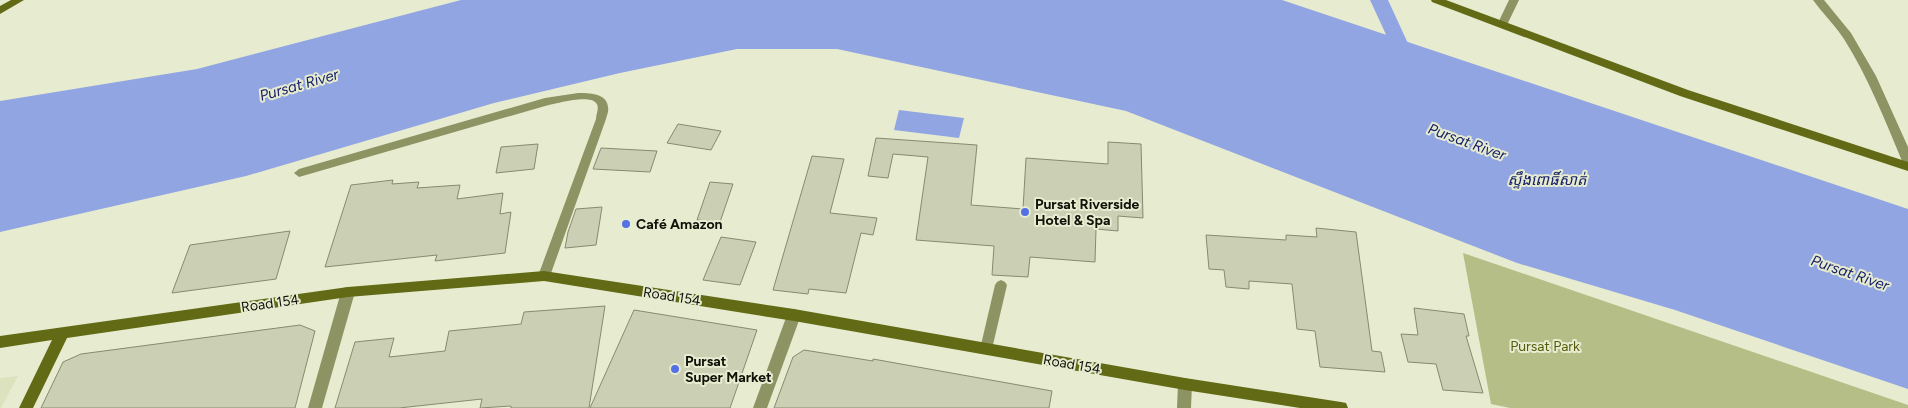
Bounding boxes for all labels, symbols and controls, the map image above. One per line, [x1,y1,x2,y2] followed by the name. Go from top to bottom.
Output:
[257,65,341,105] water label: Pursat River
[1426,120,1509,165] water label: Pursat River
[1508,171,1588,189] water label: ស្ទឹងពោធិ៍សាត់
[1035,196,1139,229] place label: Pursat Riverside Hotel & Spa
[1019,206,1031,218] marker: Pursat Riverside Hotel & Spa
[636,216,723,233] place label: Café Amazon
[620,218,632,230] marker: Café Amazon
[1809,251,1892,295] water label: Pursat River
[642,284,702,309] street label: Road 154
[240,291,300,316] street label: Road 154
[1510,338,1580,355] park label: Pursat Park
[1042,351,1102,378] street label: Road 154
[685,353,772,386] place label: Pursat Super Market
[669,363,681,375] marker: Pursat Super Market

